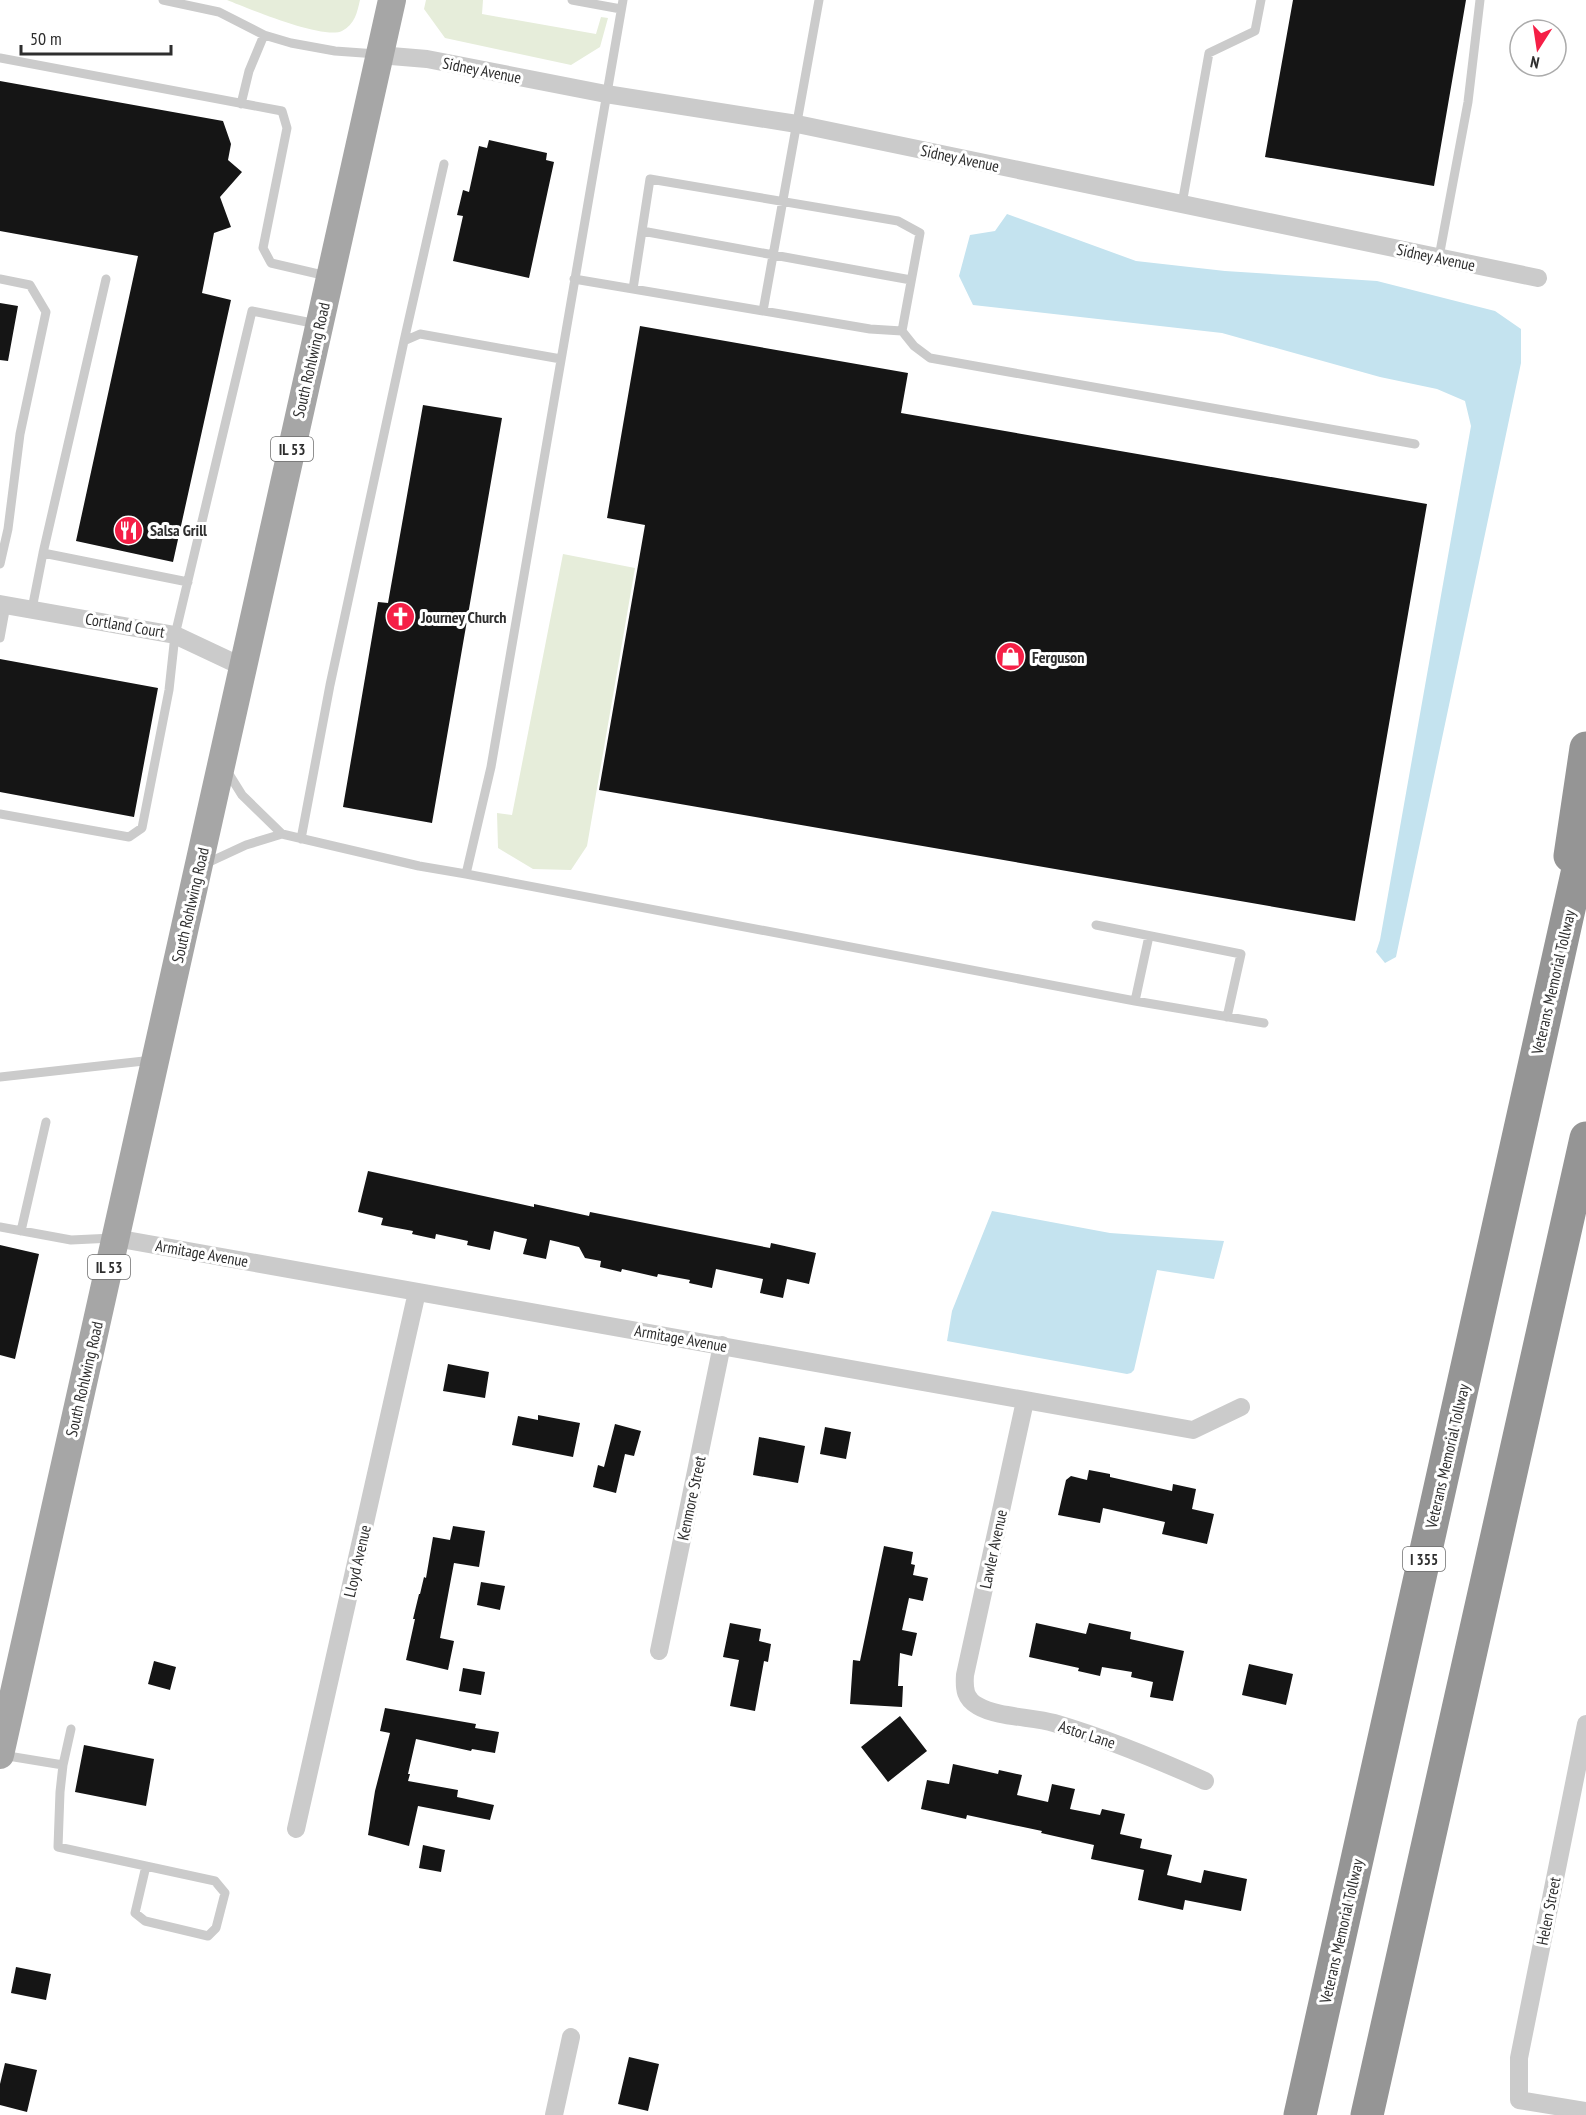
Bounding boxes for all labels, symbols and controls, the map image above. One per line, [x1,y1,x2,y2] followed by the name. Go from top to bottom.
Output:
[21,18,171,56] scale bar
[1508,18,1568,78] north arrow
[30,27,62,50] text: 50 m
[1529,52,1541,73] text: N
[441,53,523,87] street label: Sidney Avenue
[919,140,1001,176] street label: Sidney Avenue
[1395,239,1477,275] street label: Sidney Avenue
[288,300,334,420] street label: South Rohlwing Road
[271,437,313,461] road number: IL 53
[113,514,145,546] restaurant icon: Salsa Grill
[150,520,207,540] place label: Salsa Grill
[384,601,416,633] church icon: Journey Church
[420,607,507,627] place label: Journey Church
[84,608,167,642] street label: Cortland Court
[995,641,1027,673] shop icon: Ferguson
[1032,647,1084,667] place label: Ferguson
[167,845,213,965] street label: South Rohlwing Road
[1526,908,1579,1057] street label: Veterans Memorial Tollway
[154,1235,250,1271] street label: Armitage Avenue
[88,1255,130,1279] road number: IL 53
[61,1319,107,1439] street label: South Rohlwing Road
[633,1320,729,1356] street label: Armitage Avenue
[1420,1382,1473,1531] street label: Veterans Memorial Tollway
[672,1453,710,1542] street label: Kenmore Street
[975,1508,1011,1590] street label: Lawler Avenue
[339,1523,375,1599] street label: Lloyd Avenue
[1403,1547,1445,1571] road number: I 355
[1056,1715,1118,1753] street label: Astor Lane
[1314,1857,1367,2006] street label: Veterans Memorial Tollway
[1532,1875,1565,1947] street label: Helen Street

